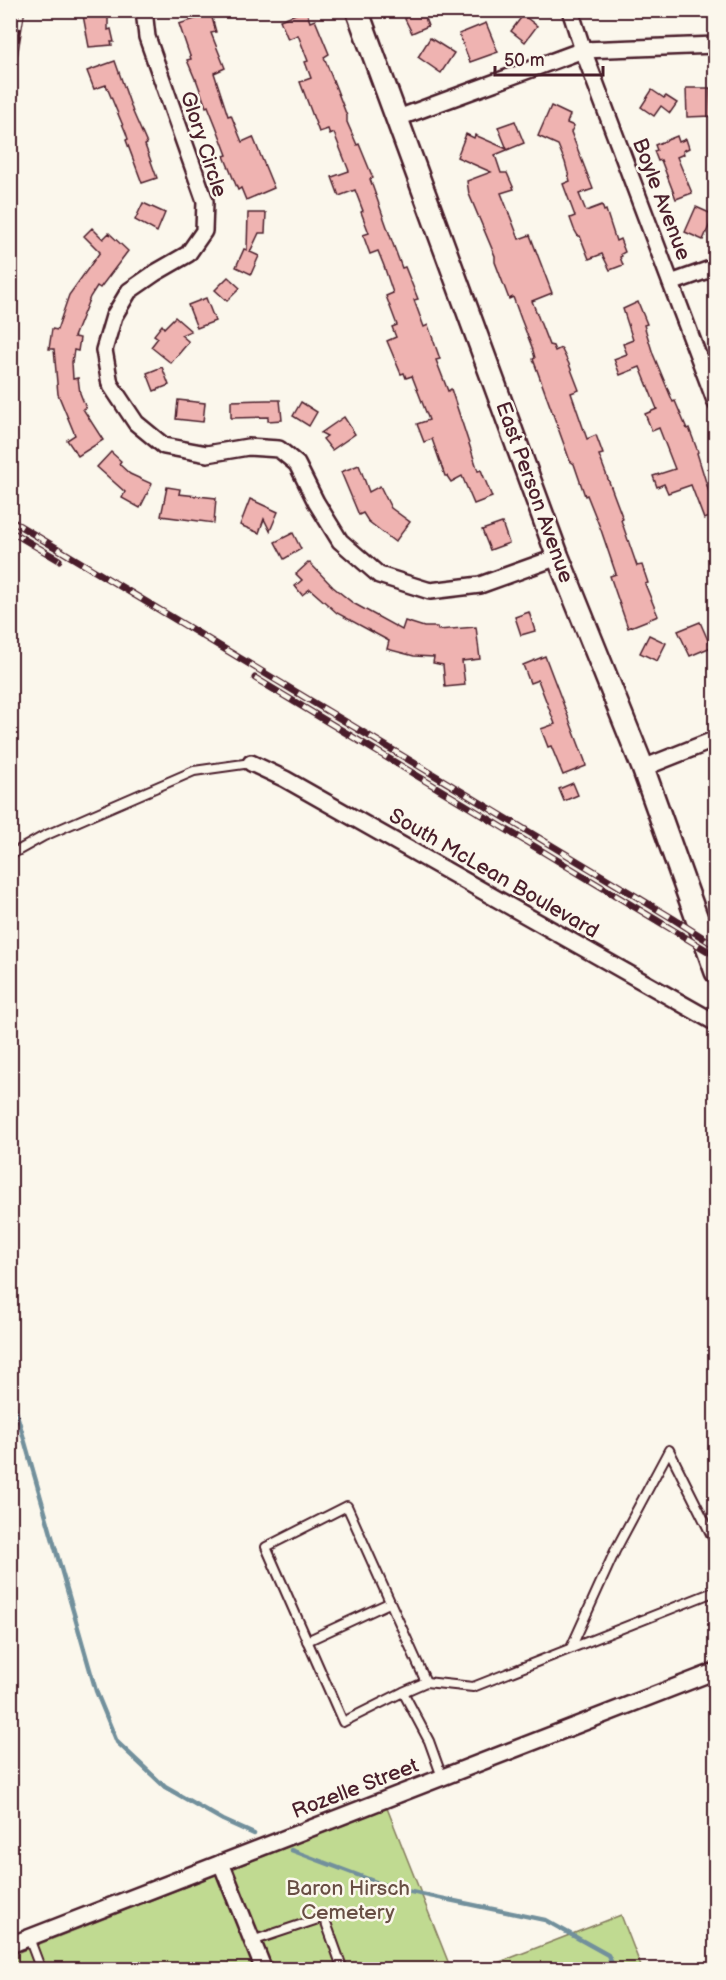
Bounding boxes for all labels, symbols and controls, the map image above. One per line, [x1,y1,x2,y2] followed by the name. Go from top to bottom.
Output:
[495,39,603,77] scale bar
[504,50,545,71] text: 50 m
[175,88,232,200] street label: Glory Circle
[627,135,696,264] street label: Boyle Avenue
[490,398,579,586] street label: East Person Avenue
[384,803,603,944] street label: South McLean Boulevard
[288,1753,422,1824] street label: Rozelle Street
[286,1876,410,1925] park label: Baron Hirsch Cemetery

